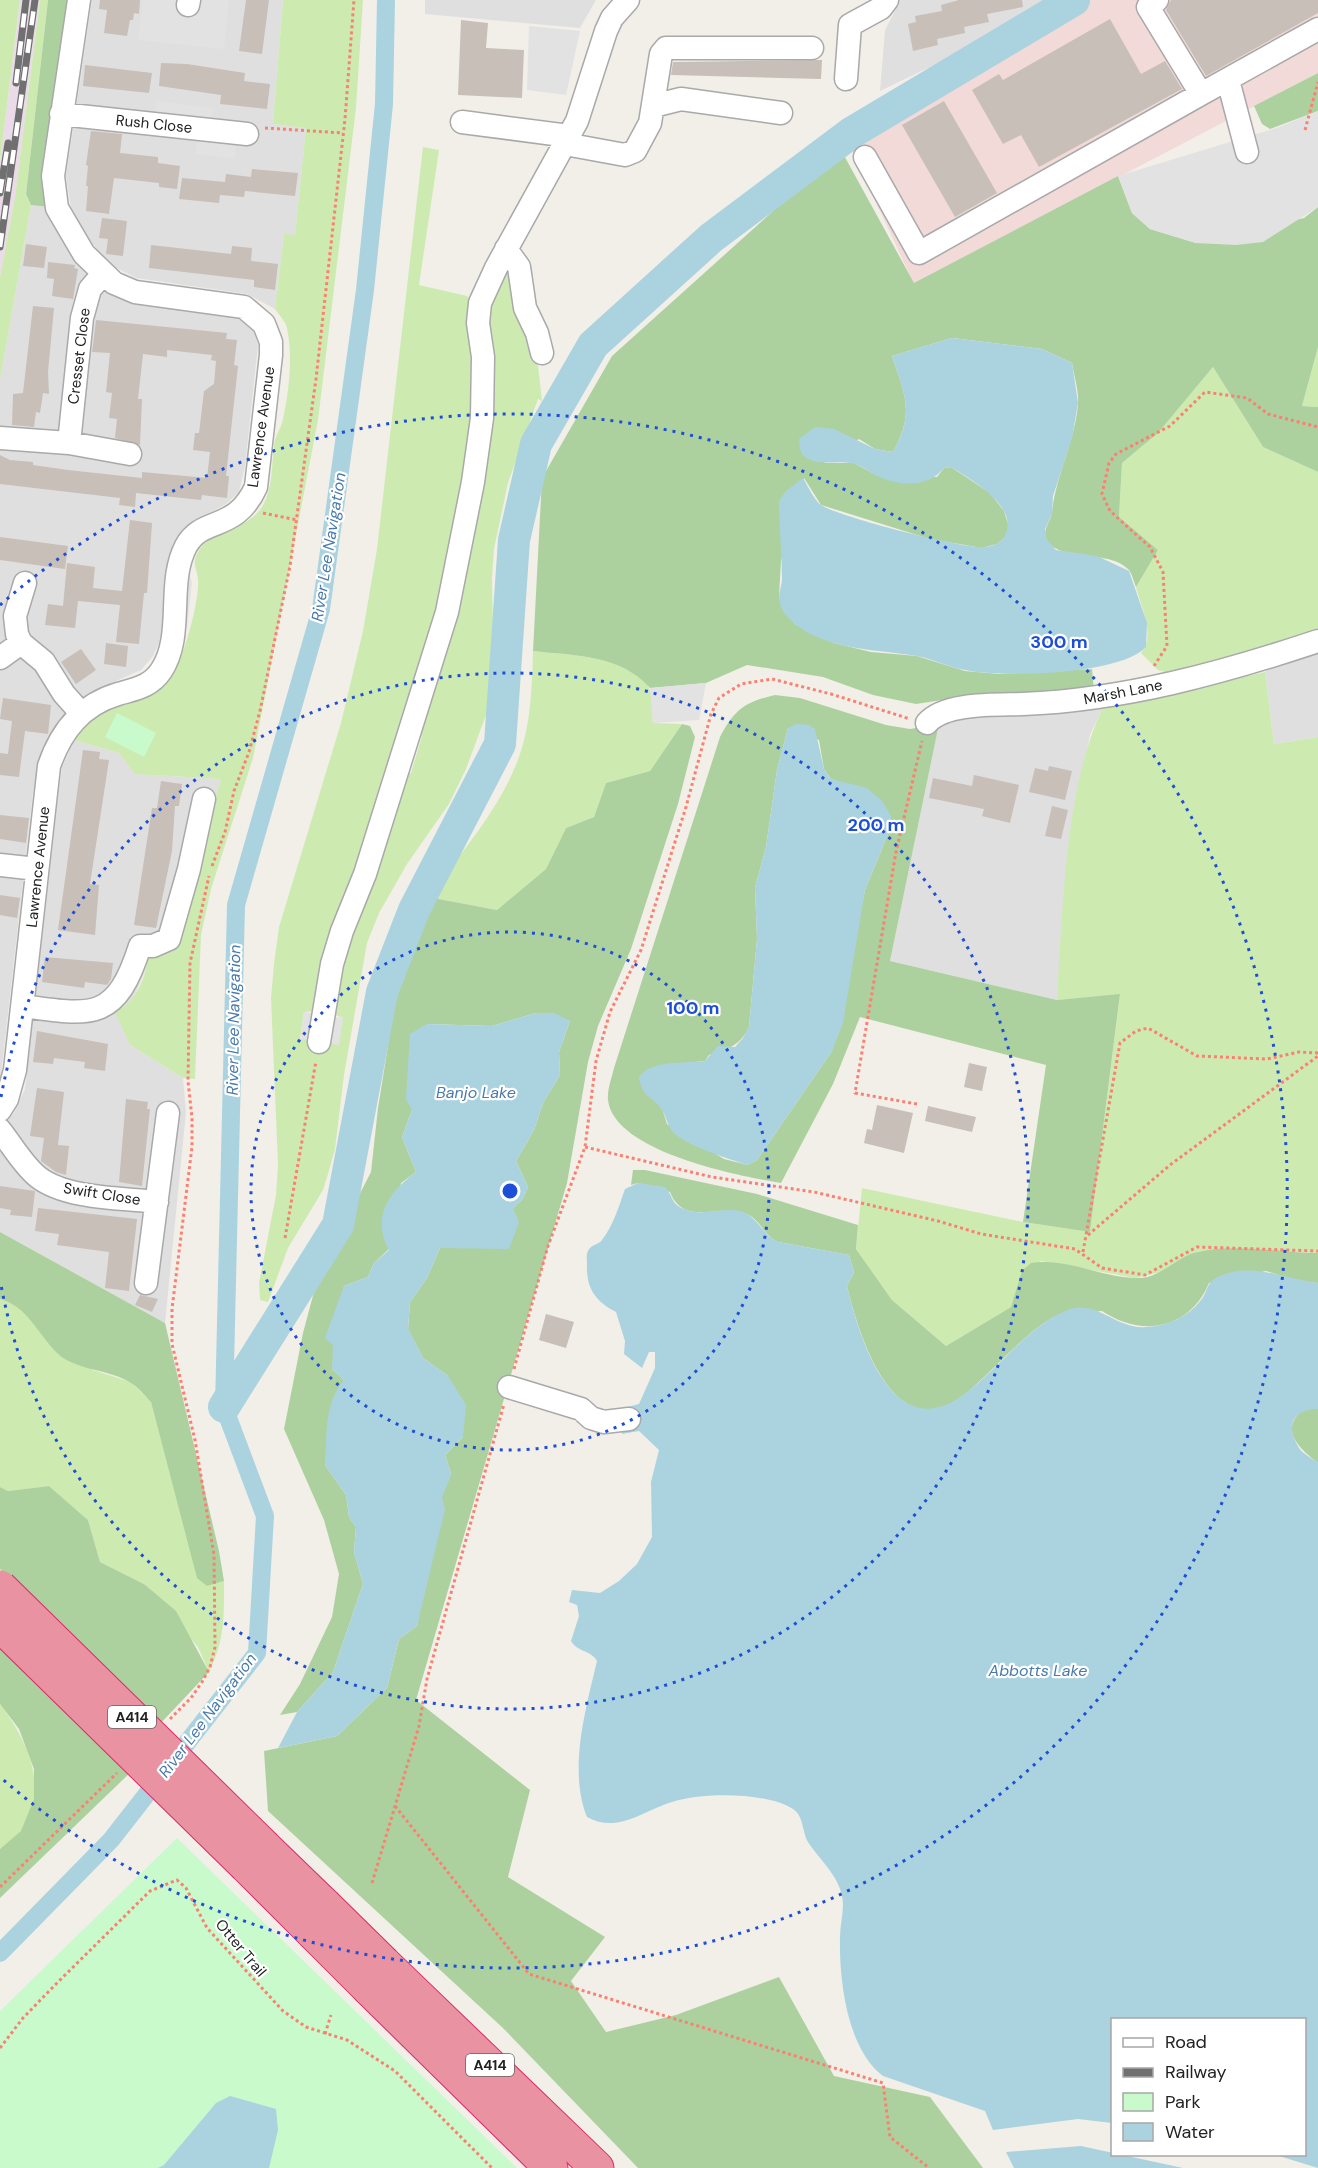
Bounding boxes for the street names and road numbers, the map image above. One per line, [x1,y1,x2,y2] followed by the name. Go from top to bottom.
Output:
[115,110,193,138] street label: Rush Close
[63,307,95,405] street label: Cresset Close
[243,365,279,489] street label: Lawrence Avenue
[1082,675,1164,709] street label: Marsh Lane
[22,805,54,929] street label: Lawrence Avenue
[62,1178,142,1210] street label: Swift Close
[108,1706,156,1728] road number: A414
[211,1915,271,1981] street label: Otter Trail
[466,2054,514,2076] road number: A414

